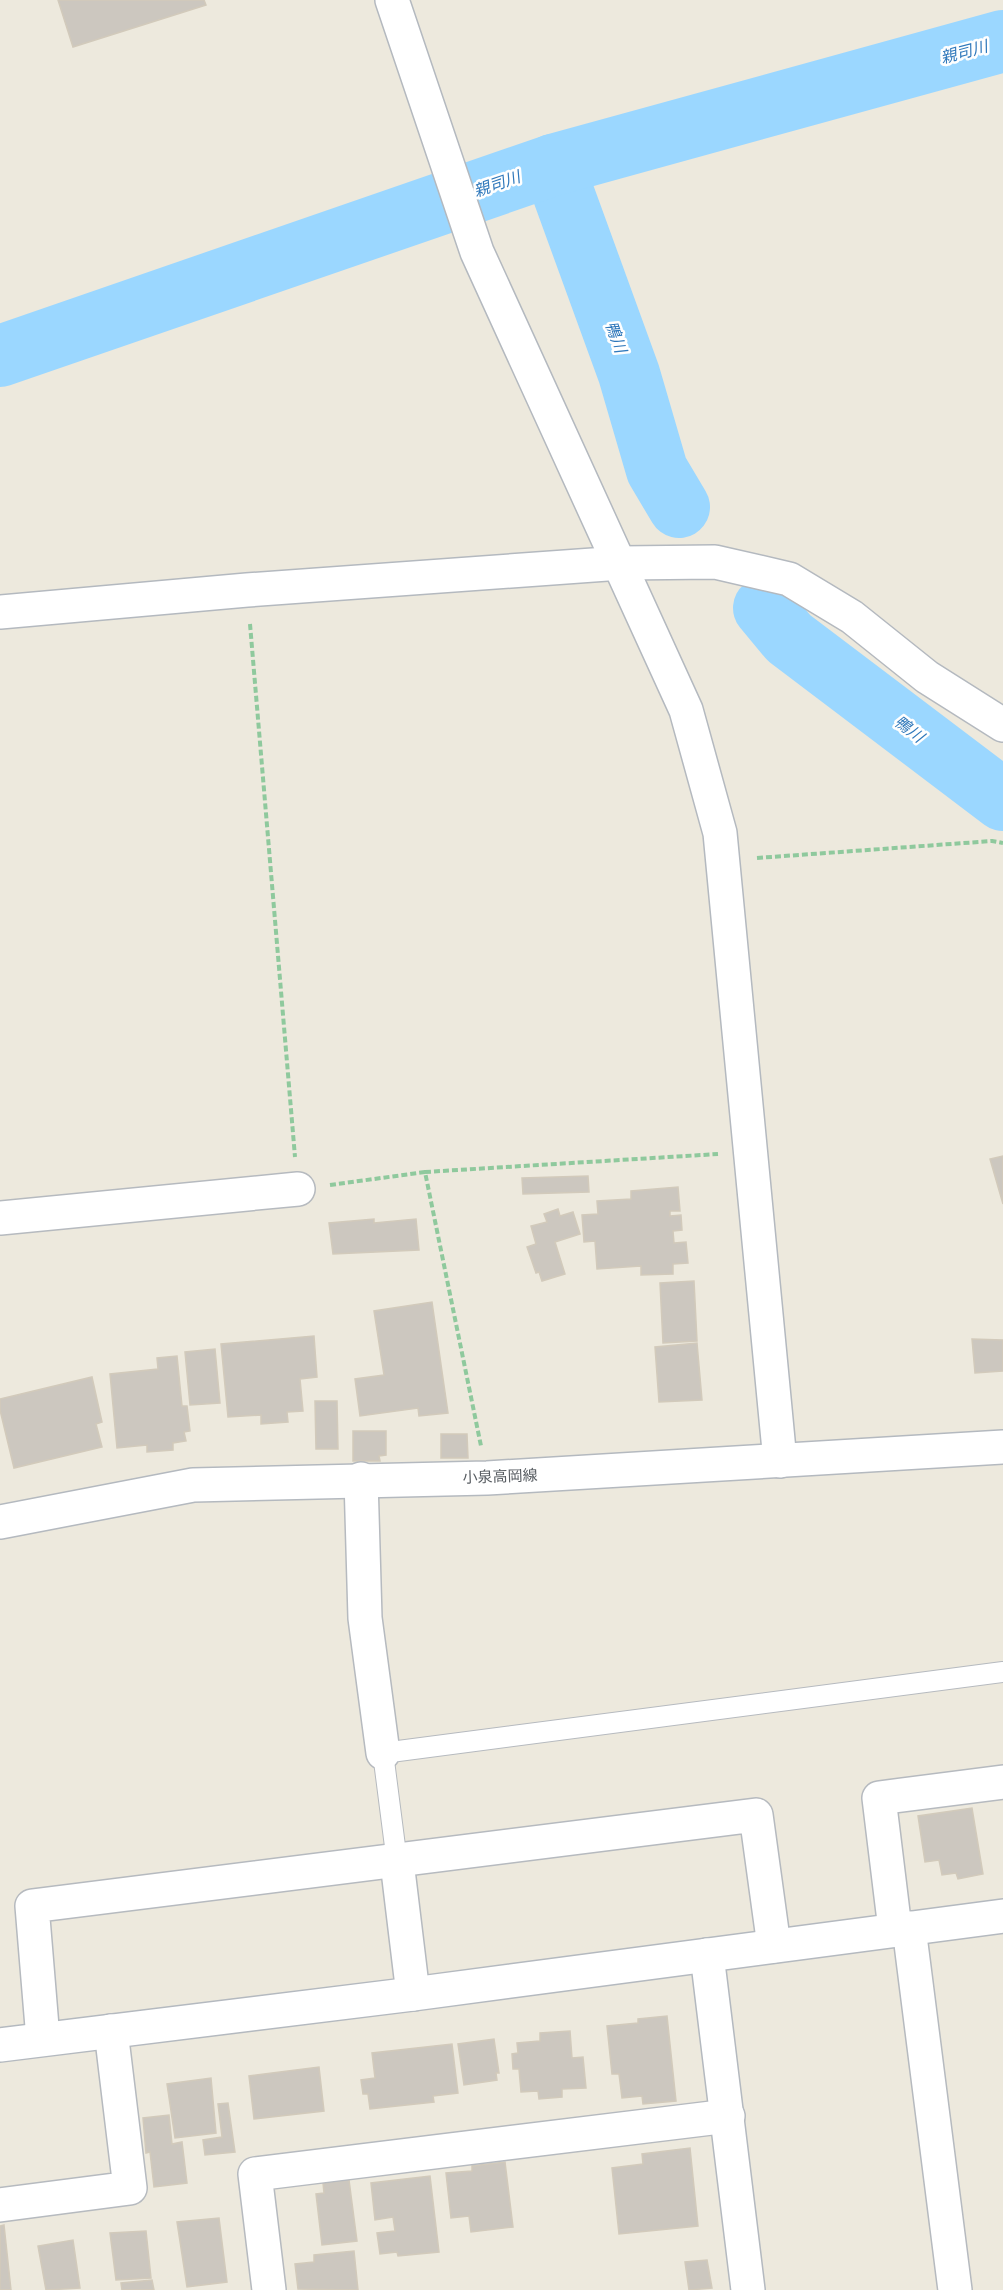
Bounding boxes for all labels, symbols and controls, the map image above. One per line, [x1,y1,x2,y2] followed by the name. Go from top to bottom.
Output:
[938,36,992,67] water label: 親司川
[471,167,525,201] water label: 親司川
[602,319,631,357] water label: 鴨川
[890,712,929,747] water label: 鴨川
[462,1465,538,1487] street label: 小泉高岡線

